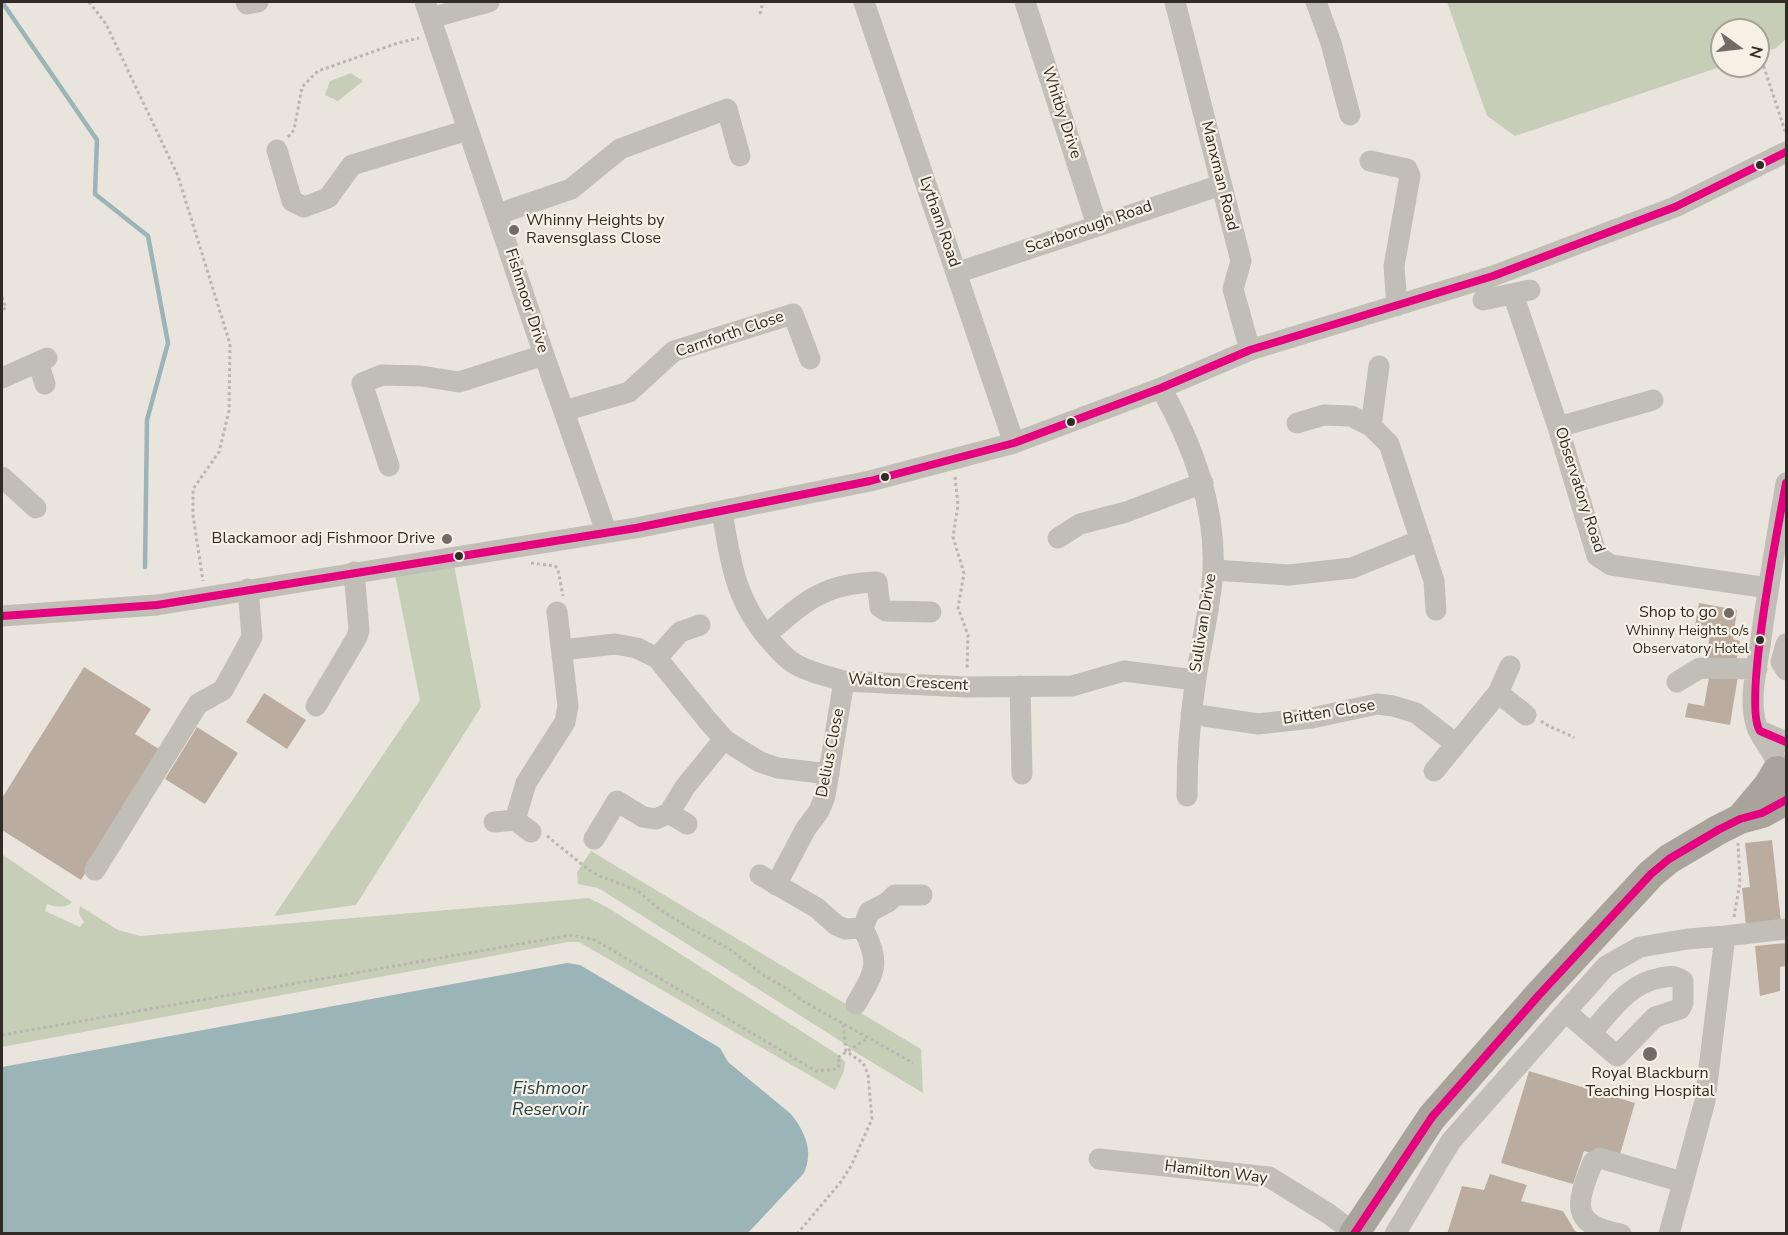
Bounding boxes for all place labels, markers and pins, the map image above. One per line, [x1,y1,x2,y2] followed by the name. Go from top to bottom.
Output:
[1754,159,1766,171] unlabelled marker
[526,211,665,249] place label: Whinny Heights by Ravensglass Close
[507,223,521,237] marker: Whinny Heights by Ravensglass Close
[1065,416,1077,428] unlabelled marker
[879,471,891,483] unlabelled marker
[212,529,435,549] place label: Blackamoor adj Fishmoor Drive
[440,532,454,546] marker: Blackamoor adj Fishmoor Drive
[453,550,465,562] unlabelled marker
[1639,603,1717,623] place label: Shop to go
[1722,606,1736,620] marker: Shop to go
[1625,624,1749,656] place label: Whinny Heights o/s Observatory Hotel
[1754,634,1766,646] marker: Whinny Heights o/s Observatory Hotel
[1641,1045,1659,1063] marker: Royal Blackburn Teaching Hospital
[1586,1064,1714,1102] place label: Royal Blackburn Teaching Hospital

